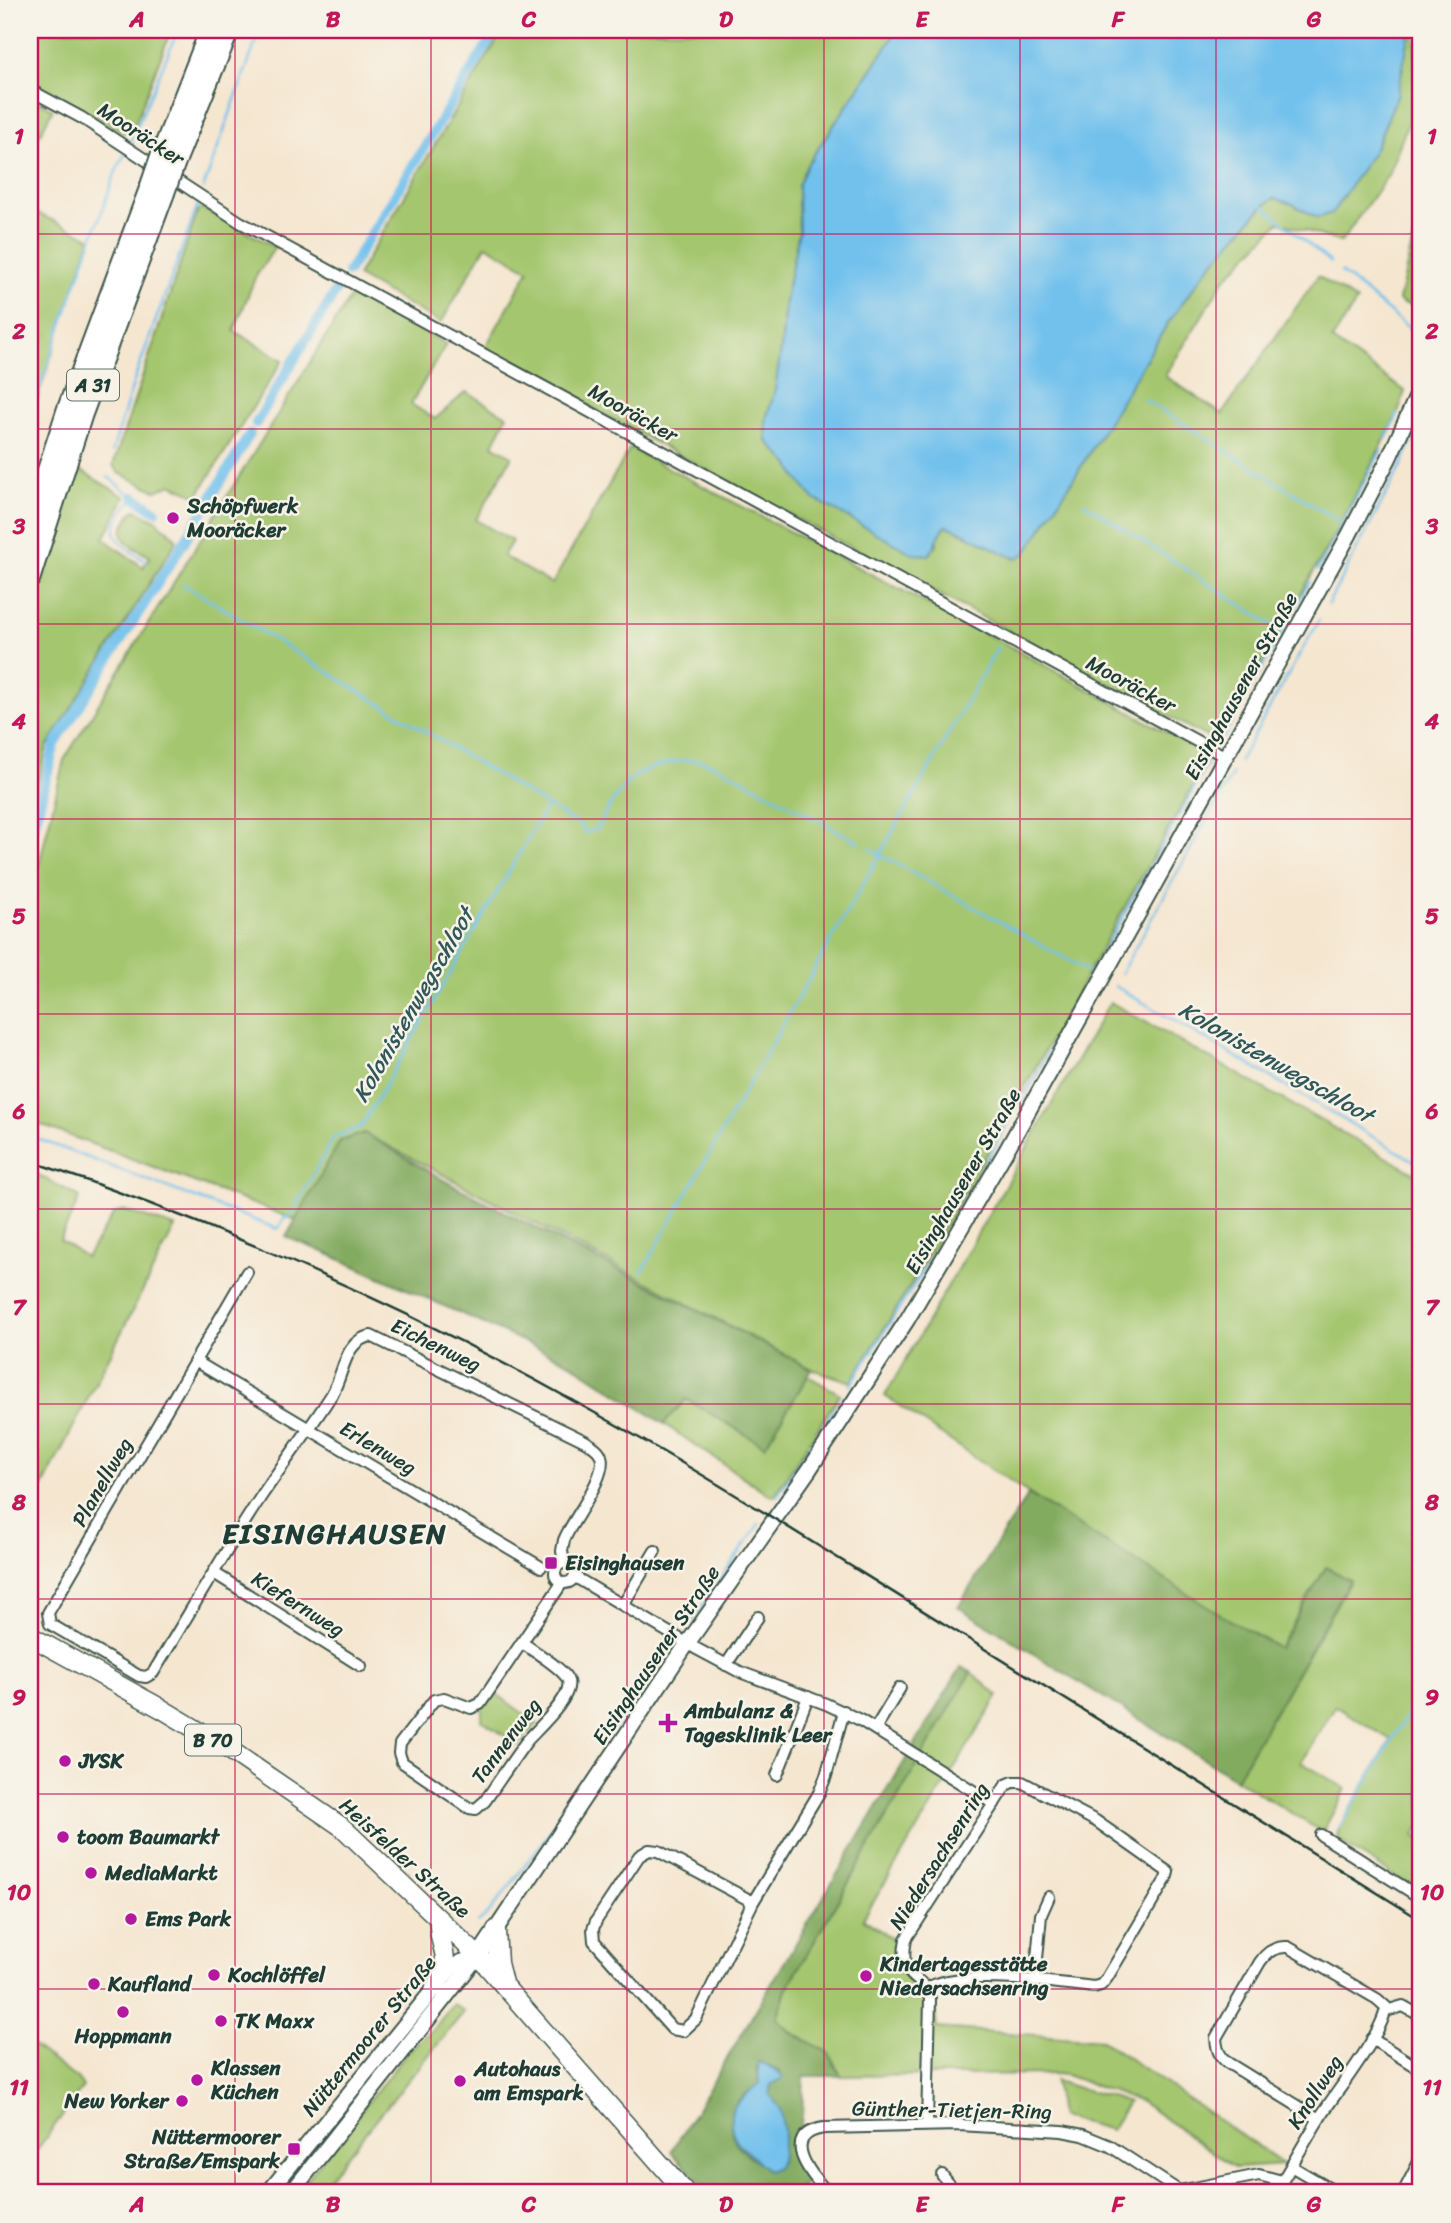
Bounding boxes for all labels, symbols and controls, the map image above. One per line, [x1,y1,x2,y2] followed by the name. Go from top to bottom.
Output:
[128,0,145,40] text: A
[326,0,341,40] text: B
[521,0,537,40] text: C
[719,0,734,40] text: D
[916,0,931,40] text: E
[1111,0,1126,40] text: F
[1306,0,1322,40] text: G
[90,91,194,177] street label: Mooräcker
[14,116,24,157] text: 1
[1427,116,1437,157] text: 1
[11,311,26,352] text: 2
[1424,311,1439,352] text: 2
[67,370,119,400] road number: A 31
[581,373,686,454] street label: Mooräcker
[186,487,299,549] place label: Schöpfwerk Mooräcker
[12,506,26,547] text: 3
[1425,506,1439,547] text: 3
[165,510,181,526] marker: Schöpfwerk Mooräcker
[1173,585,1309,787] street label: Eisinghausener Straße
[1079,644,1184,724] street label: Mooräcker
[11,701,27,742] text: 4
[1424,701,1440,742] text: 4
[12,896,26,937] text: 5
[1425,896,1439,937] text: 5
[341,897,488,1110] water label: Kolonistenwegschloot
[1171,990,1384,1137] water label: Kolonistenwegschloot
[894,1080,1032,1282] street label: Eisinghausener Straße
[11,1091,26,1132] text: 6
[1424,1091,1439,1132] text: 6
[12,1287,27,1328] text: 7
[1425,1287,1440,1328] text: 7
[384,1307,488,1383] street label: Eichenweg
[332,1410,424,1486] street label: Erlenweg
[61,1430,143,1534] street label: Planellweg
[11,1482,26,1523] text: 8
[1424,1482,1439,1523] text: 8
[222,1509,448,1558] district label: EISINGHAUSEN
[565,1544,685,1582] place label: Eisinghausen
[543,1555,559,1571] marker: Eisinghausen
[581,1557,731,1753] street label: Eisinghausener Straße
[244,1560,353,1648] street label: Kiefernweg
[12,1677,26,1718] text: 9
[1425,1677,1439,1718] text: 9
[461,1689,552,1793] street label: Tannenweg
[683,1692,834,1754] place label: Ambulanz & Tagesklinik Leer
[658,1713,678,1733] marker: Ambulanz & Tagesklinik Leer
[185,1724,241,1756] road number: B 70
[78,1742,125,1780] place label: JYSK
[57,1753,73,1769] marker: JYSK
[878,1774,1000,1938] street label: Niedersachsenring
[330,1788,480,1928] street label: Heisfelder Straße
[77,1818,221,1856] place label: toom Baumarkt
[55,1829,71,1845] marker: toom Baumarkt
[104,1854,219,1892] place label: MediaMarkt
[83,1865,99,1881] marker: MediaMarkt
[7,1872,32,1913] text: 10
[1420,1872,1445,1913] text: 10
[145,1900,232,1938] place label: Ems Park
[123,1911,139,1927] marker: Ems Park
[879,1945,1049,2007] place label: Kindertagesstätte Niedersachsenring
[292,1947,446,2125] street label: Nüttermoorer Straße
[227,1956,326,1994] place label: Kochlöffel
[107,1965,193,2003] place label: Kaufland
[206,1967,222,1983] marker: Kochlöffel
[858,1968,874,1984] marker: Kindertagesstätte Niedersachsenring
[86,1976,102,1992] marker: Kaufland
[235,2002,315,2040] place label: TK Maxx
[115,2004,131,2020] marker: Hoppmann
[213,2013,229,2029] marker: TK Maxx
[73,2017,172,2055] place label: Hoppmann
[1277,2047,1354,2137] street label: Knollweg
[210,2049,281,2111] place label: Klassen Küchen
[473,2050,584,2112] place label: Autohaus am Emspark
[9,2067,29,2108] text: 11
[1422,2067,1442,2108] text: 11
[189,2072,205,2088] marker: Klassen Küchen
[452,2073,468,2089] marker: Autohaus am Emspark
[63,2082,170,2120] place label: New Yorker
[852,2089,1052,2131] street label: Günther-Tietjen-Ring
[174,2093,190,2109] marker: New Yorker
[123,2118,282,2180] place label: Nüttermoorer Straße/Emspark
[286,2141,302,2157] marker: Nüttermoorer Straße/Emspark
[128,2184,145,2223] text: A
[326,2184,341,2223] text: B
[521,2184,537,2223] text: C
[719,2184,734,2223] text: D
[916,2184,931,2223] text: E
[1111,2184,1126,2223] text: F
[1306,2184,1322,2223] text: G

